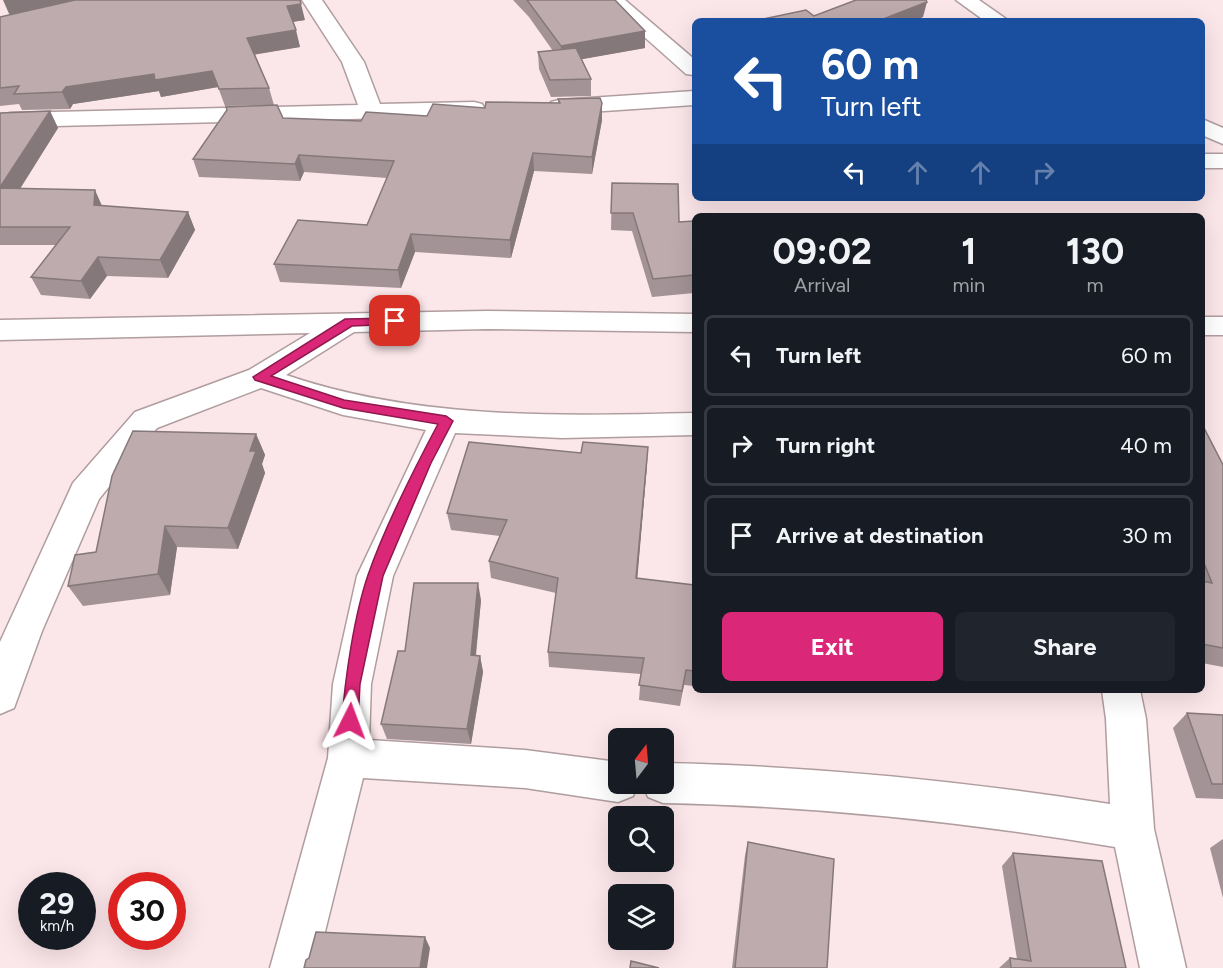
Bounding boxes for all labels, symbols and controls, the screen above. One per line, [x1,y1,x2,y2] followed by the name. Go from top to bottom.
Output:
[821,39,919,90] text: 60 m
[722,42,800,120] icon: left
[821,90,921,123] text: Turn left
[838,156,871,189] icon: left
[901,156,934,189] icon: ahead
[964,156,997,189] icon: ahead
[1027,156,1060,189] icon: right
[773,230,872,273] text: 09:02
[961,230,976,273] text: 1
[1066,230,1124,273] text: 130
[794,273,850,297] text: Arrival
[952,273,985,297] text: min
[1087,273,1104,297] text: m
[369,295,420,346] pin
[378,304,411,337] icon: arrive
[725,339,758,372] icon: left
[776,342,862,369] text: Turn left
[1121,342,1172,369] text: 60 m
[725,429,758,462] icon: right
[776,432,875,459] text: Turn right
[1120,432,1172,459] text: 40 m
[725,519,758,552] icon: arrive
[776,522,984,549] text: Arrive at destination
[1122,522,1172,549] text: 30 m
[722,612,943,681] button: Exit
[955,612,1175,681] button: Share
[318,689,382,753] position arrow
[608,728,674,794] north arrow
[608,728,674,950] map controls
[608,806,674,872] button: search
[108,872,186,950] speed limit sign: 30
[608,884,674,950] button: layers
[40,885,74,922] text: 29
[40,917,74,935] text: km/h

